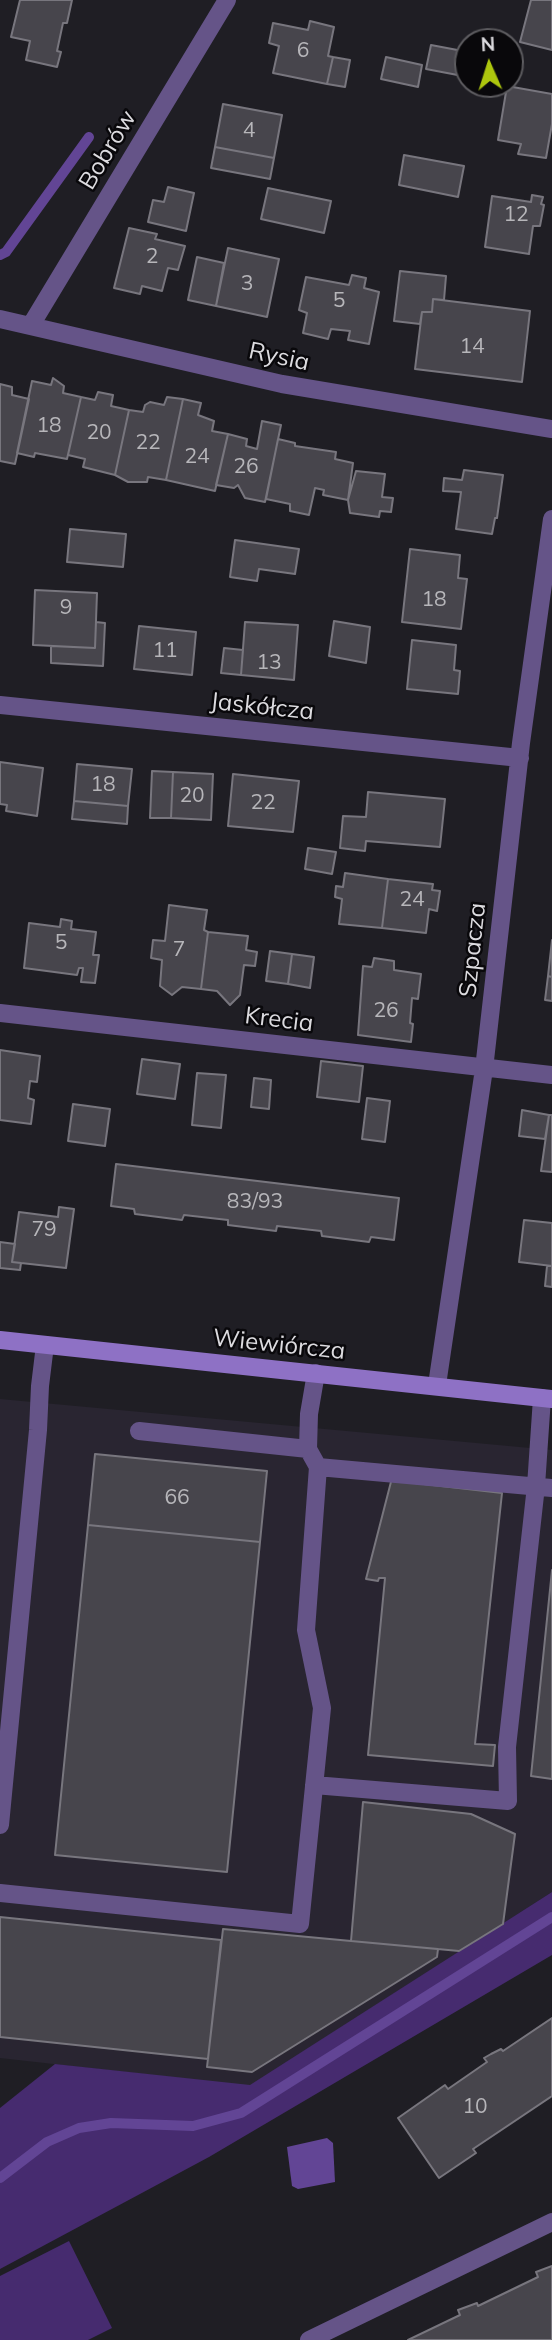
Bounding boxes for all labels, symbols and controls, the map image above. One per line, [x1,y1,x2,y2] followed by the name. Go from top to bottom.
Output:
[454,28,524,98] north arrow
[480,32,496,56] text: N
[297,38,309,64] house number: 6
[73,105,143,195] street label: Bobrów
[243,118,255,144] house number: 4
[503,202,529,228] house number: 12
[146,244,158,270] house number: 2
[241,271,253,297] house number: 3
[333,288,345,314] house number: 5
[459,334,485,360] house number: 14
[246,337,312,377] street label: Rysia
[36,413,62,439] house number: 18
[86,420,112,446] house number: 20
[135,430,161,456] house number: 22
[184,444,210,470] house number: 24
[233,454,259,480] house number: 26
[421,587,447,613] house number: 18
[60,595,72,621] house number: 9
[152,638,178,664] house number: 11
[256,650,282,676] house number: 13
[209,687,315,727] street label: Jaskółcza
[90,772,116,798] house number: 18
[179,783,205,809] house number: 20
[250,790,276,816] house number: 22
[399,887,425,913] house number: 24
[454,901,492,999] street label: Szpacza
[55,930,67,956] house number: 5
[173,937,185,963] house number: 7
[373,998,399,1024] house number: 26
[243,1002,315,1038] street label: Krecia
[227,1189,283,1215] house number: 83/93
[31,1217,57,1243] house number: 79
[211,1324,347,1366] street label: Wiewiórcza
[164,1485,190,1511] house number: 66
[462,2094,488,2120] house number: 10

